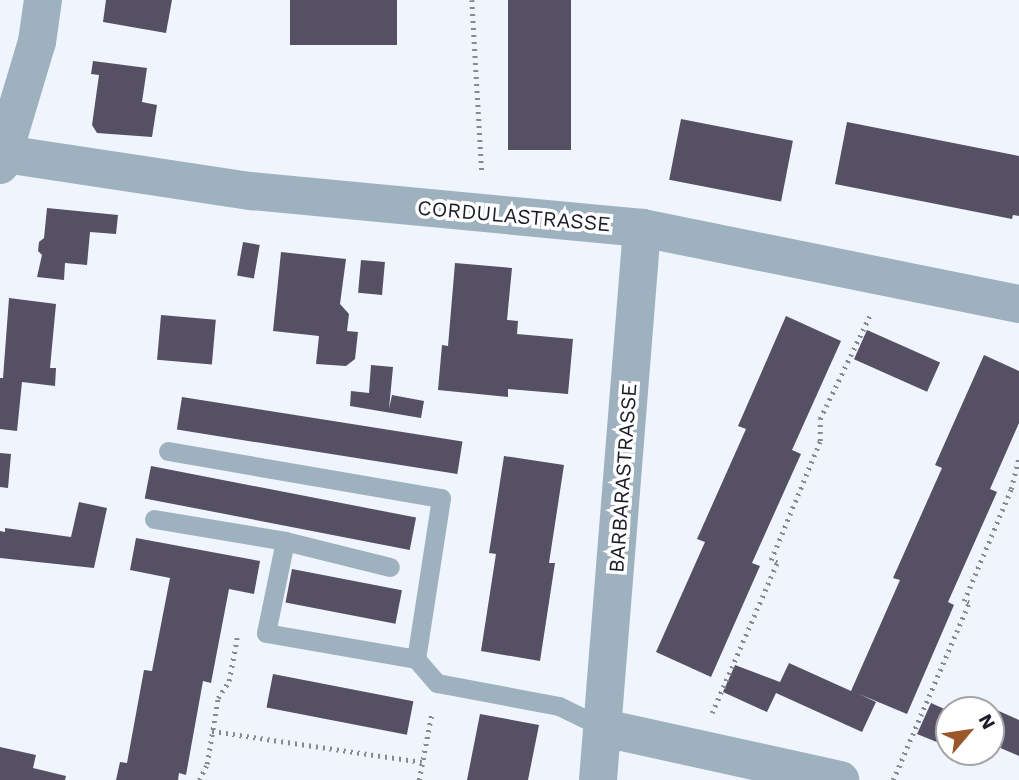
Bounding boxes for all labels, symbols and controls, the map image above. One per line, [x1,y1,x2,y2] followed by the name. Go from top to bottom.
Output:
[416,195,612,237] street label: CORDULASTRASSE
[604,382,642,574] street label: BARBARASTRASSE
[935,696,1005,766] north arrow
[974,710,1001,733] text: N

